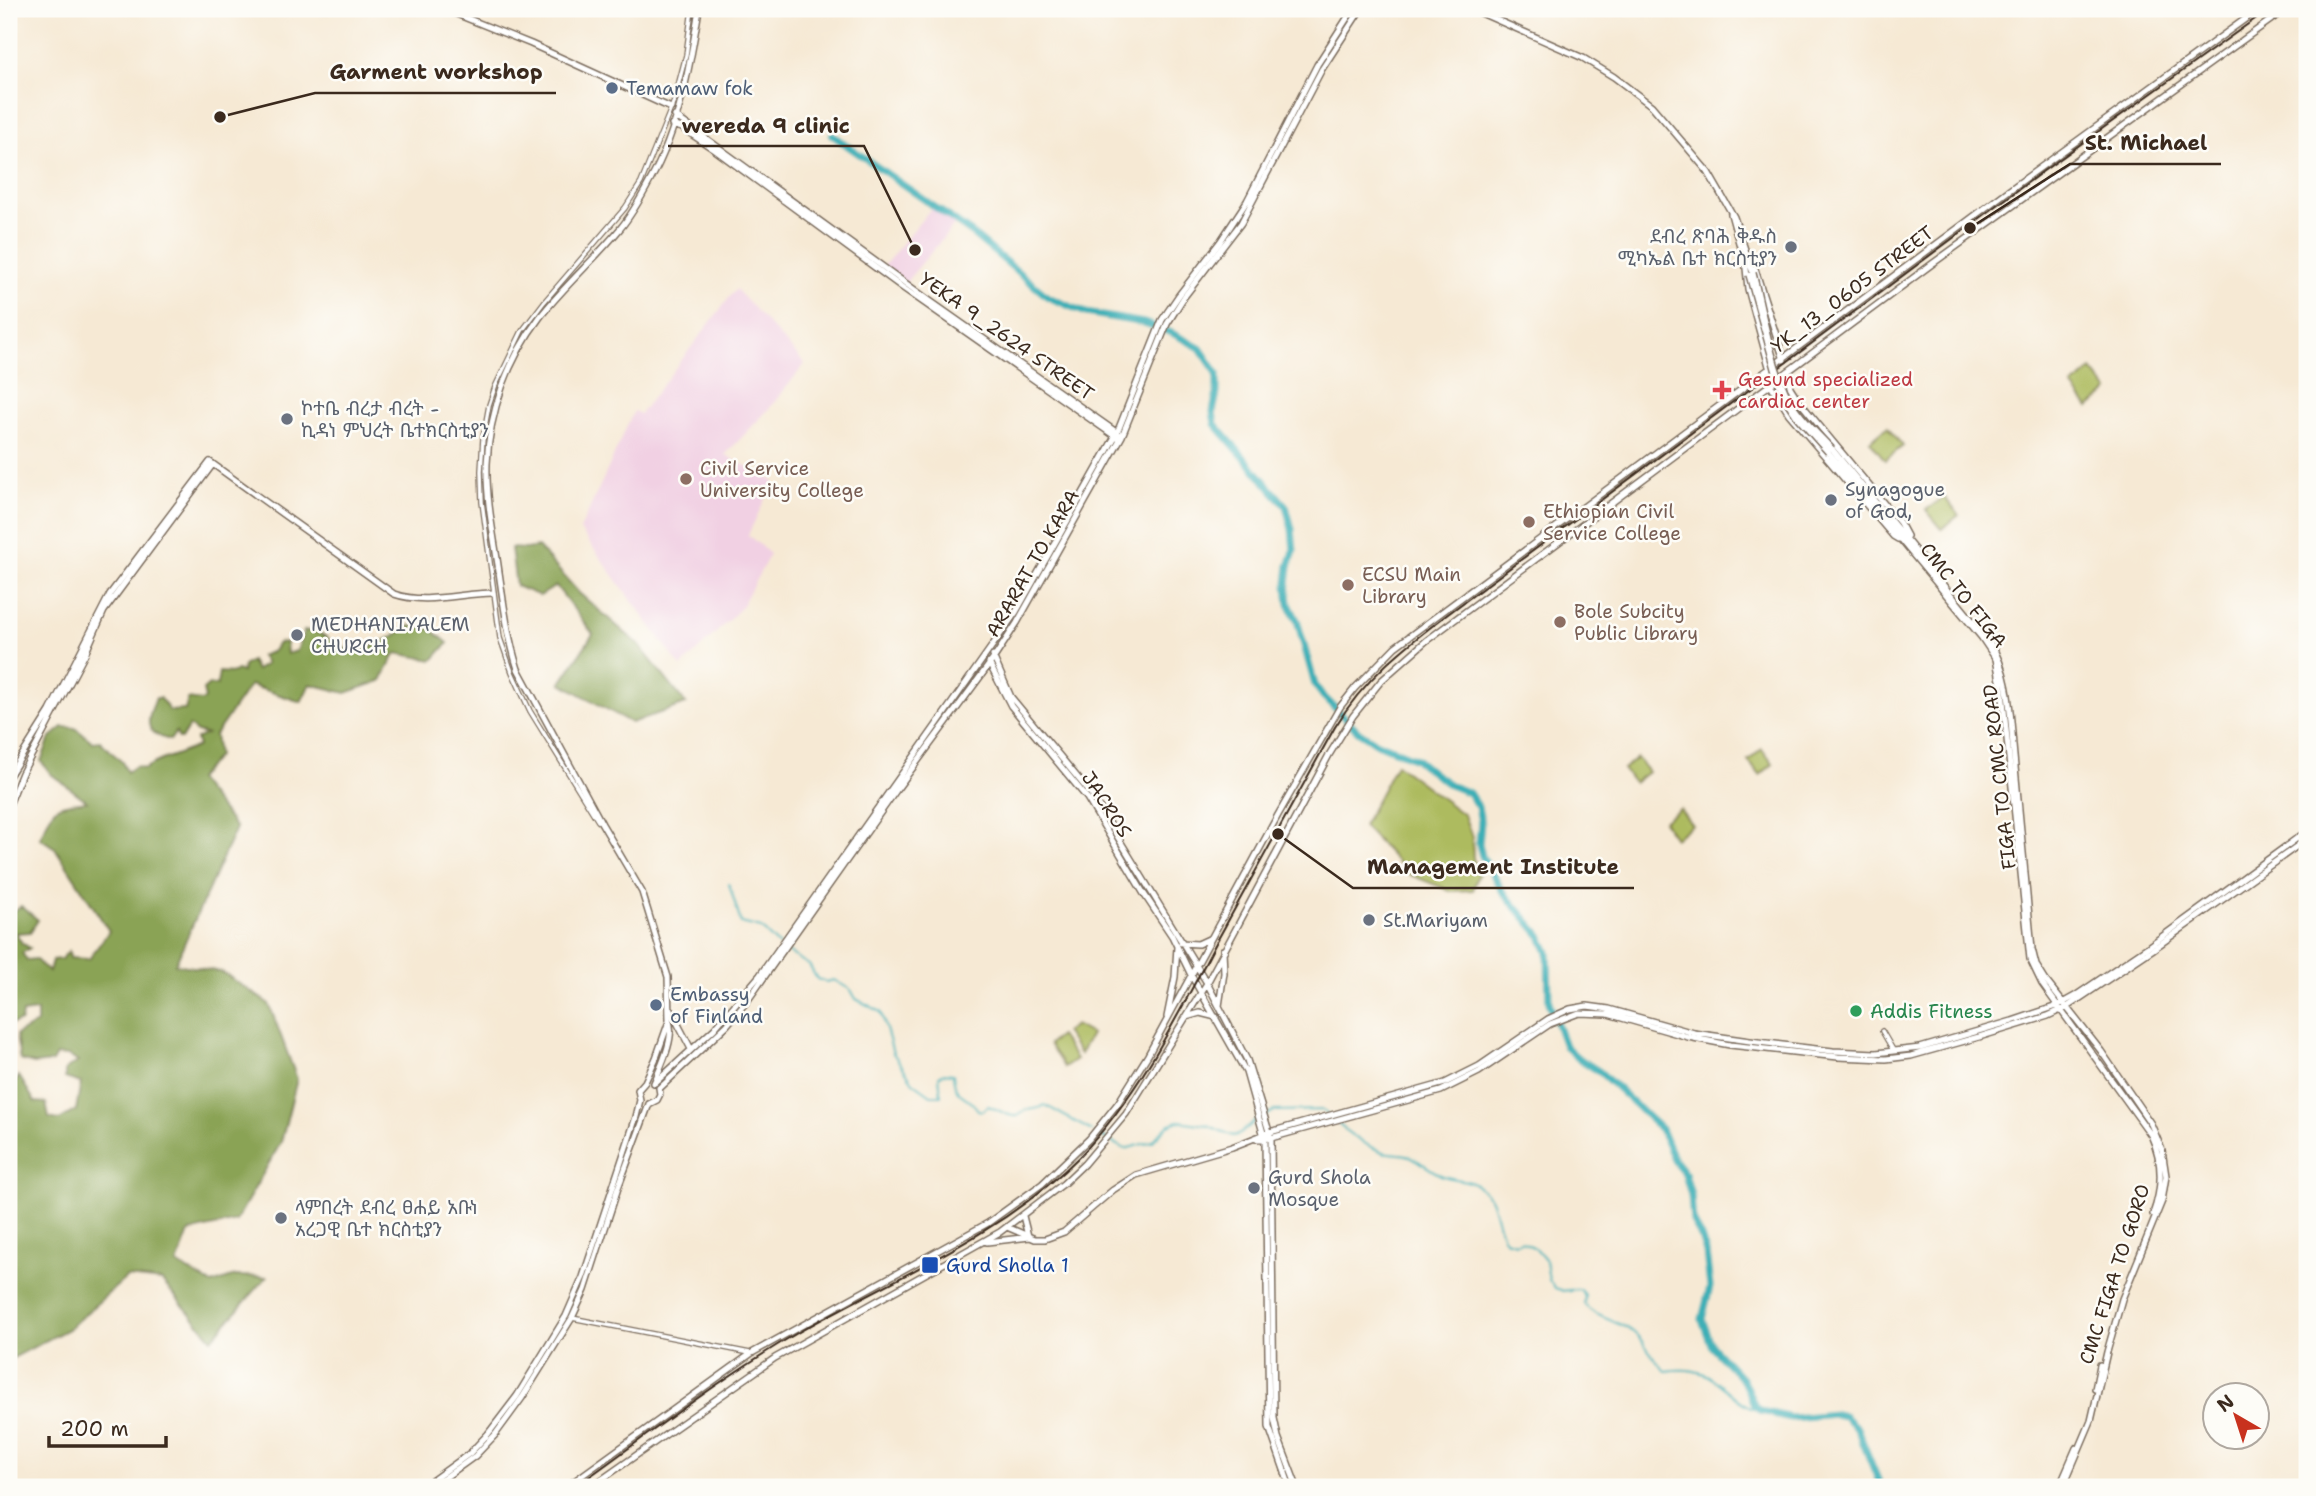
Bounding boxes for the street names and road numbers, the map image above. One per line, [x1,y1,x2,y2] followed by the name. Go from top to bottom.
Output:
[1766,220,1939,359] street label: YK_13_0605 STREET
[914,267,1099,406] street label: YEKA 9_2624 STREET
[980,485,1085,642] street label: ARARAT TO KARA
[1915,538,2013,653] street label: CMC TO FIGA
[1977,683,2022,871] street label: FIGA TO CMC ROAD
[1076,766,1137,842] street label: JACROS
[2074,1181,2155,1367] street label: CMC FIGA TO GORO

